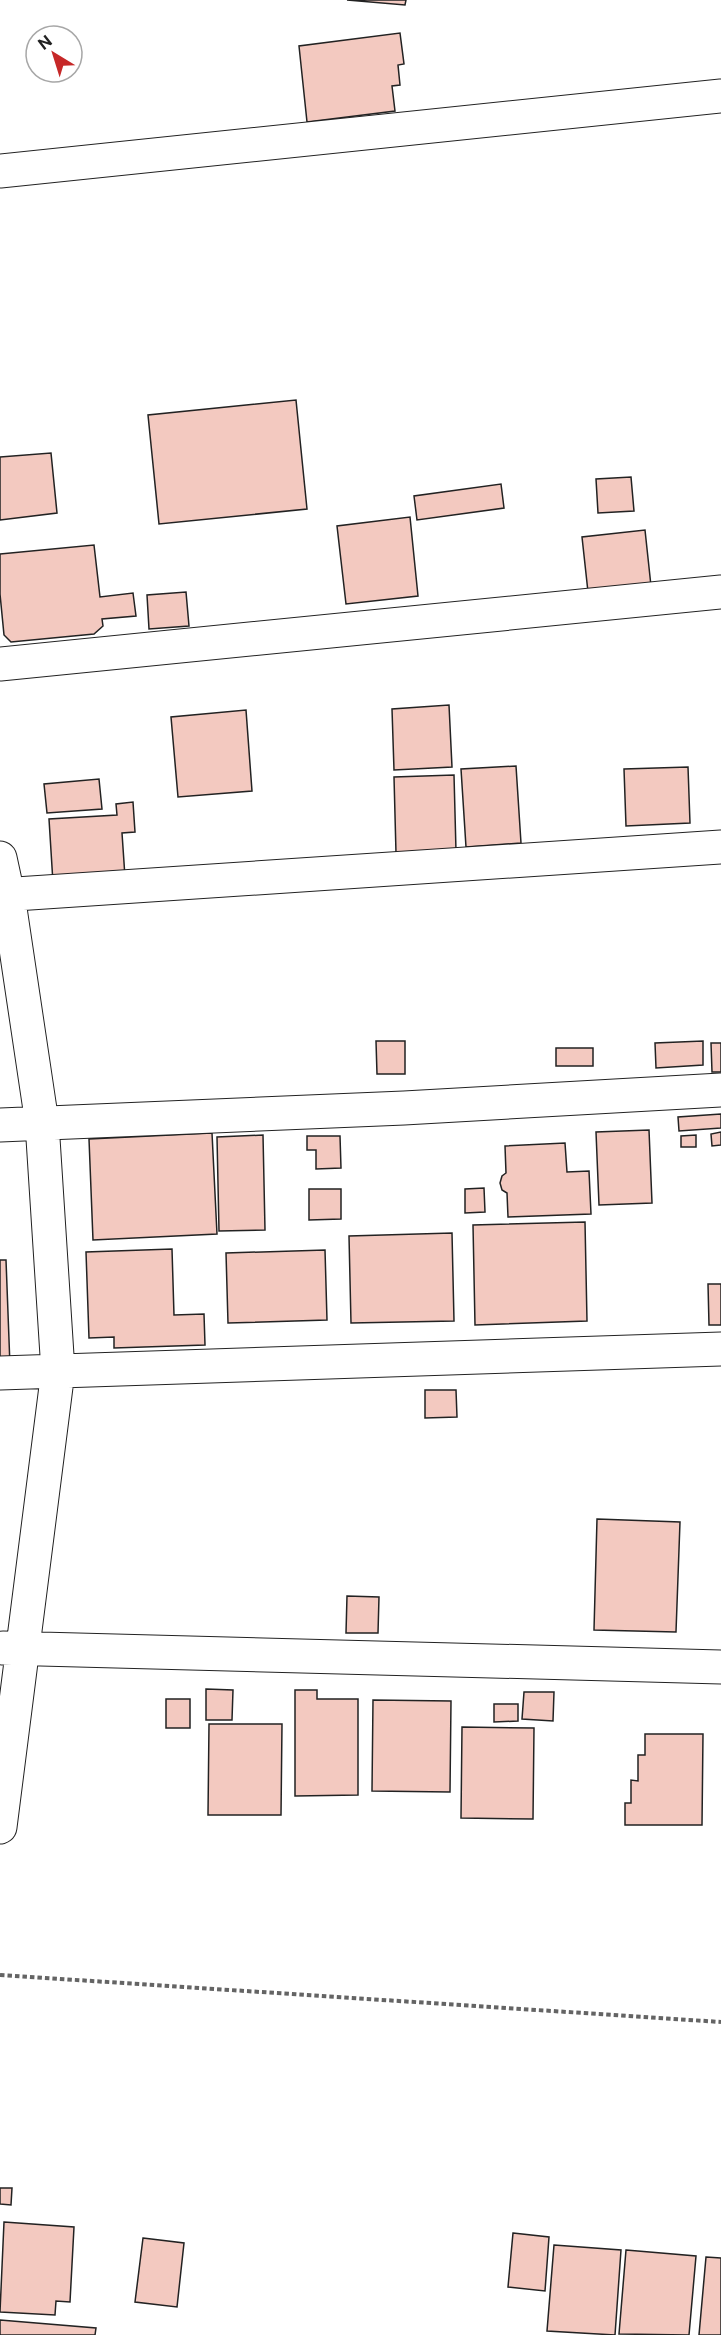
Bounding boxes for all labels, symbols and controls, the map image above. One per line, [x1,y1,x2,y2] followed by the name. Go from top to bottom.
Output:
[24,24,84,84] north arrow
[34,31,56,54] text: N

